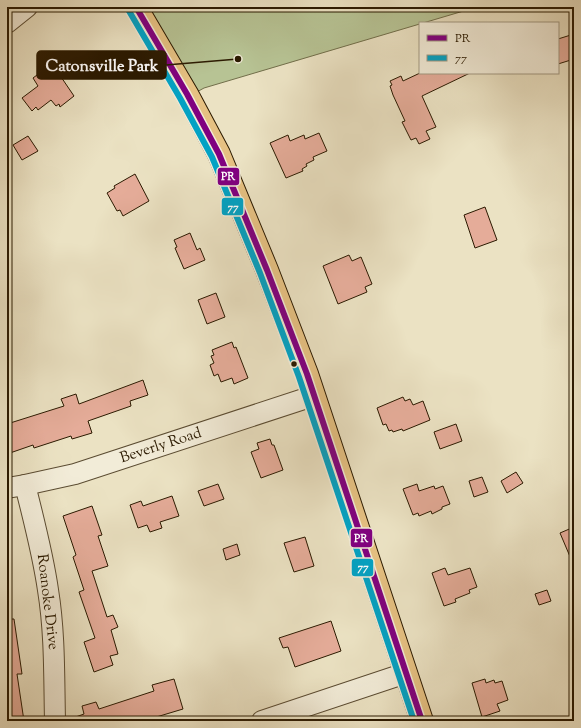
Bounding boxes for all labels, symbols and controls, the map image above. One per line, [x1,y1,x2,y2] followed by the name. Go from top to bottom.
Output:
[419,22,559,74] legend
[455,30,471,48] text: PR
[455,50,467,68] text: 77
[37,51,166,79] callout: Catonsville Park
[46,56,159,79] text: Catonsville Park
[217,167,240,186] line badge: PR
[220,169,236,185] text: PR
[221,197,244,216] line badge: 77
[227,200,239,216] text: 77
[289,359,299,369] unlabelled marker
[118,423,205,469] street label: Beverly Road
[350,528,373,548] line badge: PR
[353,531,369,547] text: PR
[31,553,63,651] street label: Roanoke Drive
[351,558,374,577] line badge: 77
[357,560,369,576] text: 77

